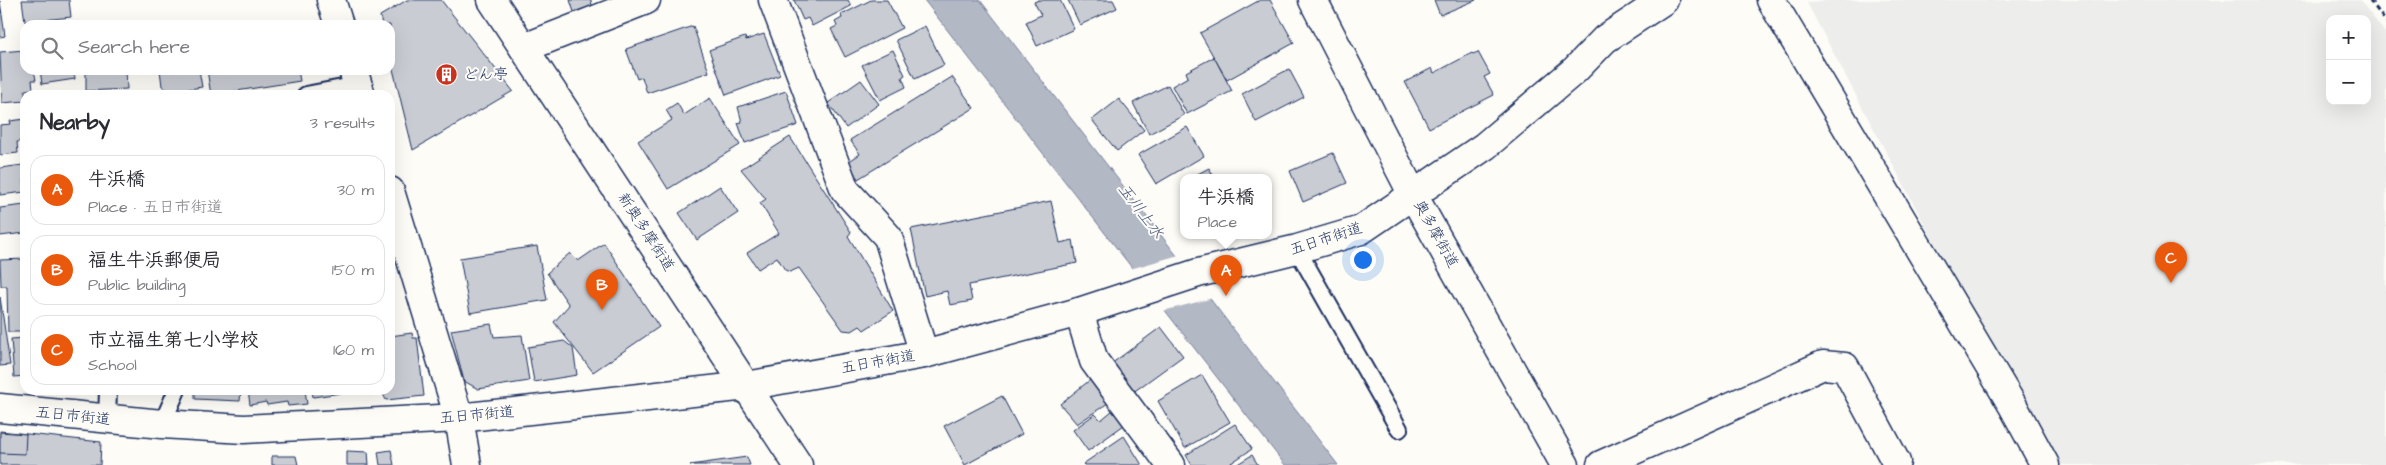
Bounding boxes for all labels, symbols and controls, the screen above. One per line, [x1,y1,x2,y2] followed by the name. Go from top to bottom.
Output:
[2326,15,2371,105] map controls
[2326,15,2371,60] button: +
[20,20,395,75] search box
[38,34,66,62] icon: search
[78,34,190,61] text: Search here
[2326,60,2371,105] button: −
[435,62,459,86] building icon: どん亭
[463,64,508,85] place label: どん亭
[40,108,110,137] text: Nearby
[310,112,375,134] text: 3 results
[88,166,145,193] text: 牛浜橋
[1180,174,1272,239] popup
[52,179,62,201] text: A
[337,179,374,201] text: 30 m
[1113,179,1169,243] water label: 玉川上水
[1197,184,1255,211] text: 牛浜橋
[613,189,679,275] street label: 新奥多摩街道
[88,196,223,218] text: Place · 五日市街道
[1409,196,1463,272] street label: 奥多摩街道
[1197,211,1237,233] text: Place
[1287,217,1365,261] street label: 五日市街道
[2155,242,2187,283] pin: C
[88,247,221,274] text: 福生牛浜郵便局
[1350,247,1376,273] your location
[1210,255,1242,296] pin: A
[51,259,63,281] text: B
[332,259,374,281] text: 150 m
[586,269,618,310] pin: B
[88,274,186,296] text: Public building
[88,327,259,354] text: 市立福生第七小学校
[51,339,63,361] text: C
[333,339,374,361] text: 160 m
[839,345,917,379] street label: 五日市街道
[88,354,137,376] text: School
[439,401,515,429] street label: 五日市街道
[35,402,111,430] street label: 五日市街道

